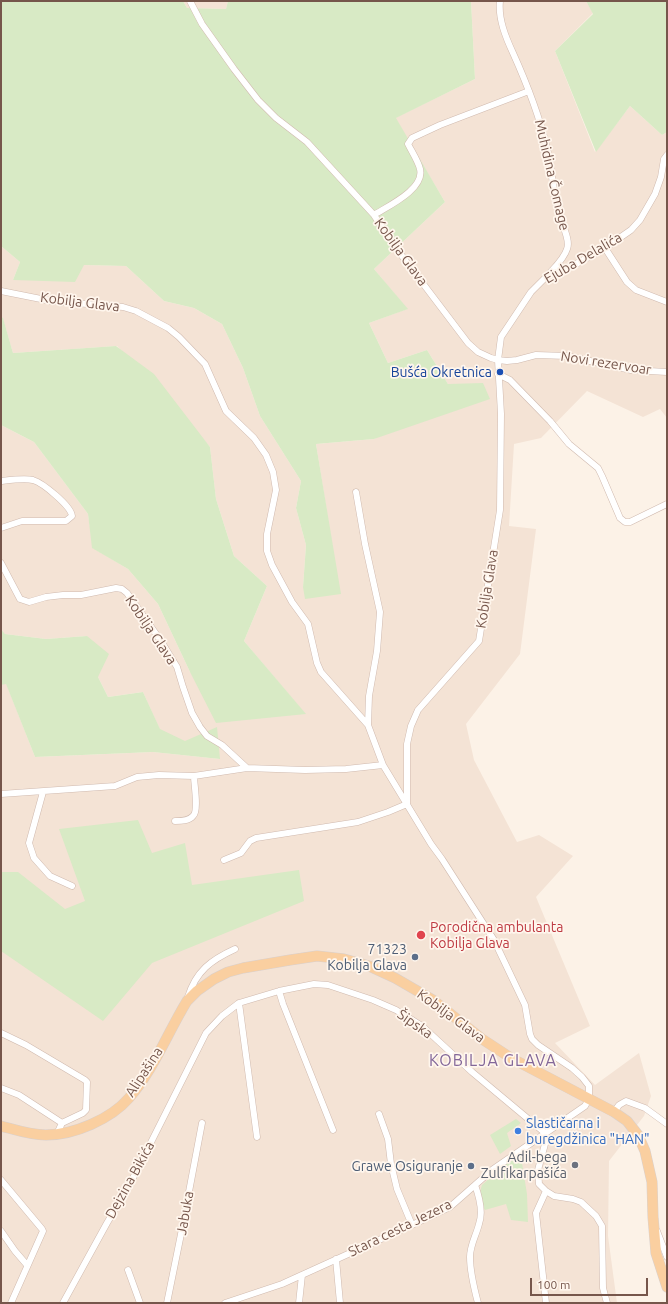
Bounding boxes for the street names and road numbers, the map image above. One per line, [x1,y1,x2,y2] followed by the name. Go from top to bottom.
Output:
[531,118,573,232] street label: Muhidina Čomage
[371,215,431,289] street label: Kobilja Glava
[541,229,625,287] street label: Ejuba Delalića
[39,289,121,315] street label: Kobilja Glava
[559,348,653,378] street label: Novi rezervoar
[472,548,502,630] street label: Kobilja Glava
[122,592,180,668] street label: Kobilja Glava
[414,986,488,1046] street label: Kobilja Glava
[394,1006,436,1042] street label: Šipska
[122,1044,166,1100] street label: Alipašina
[102,1138,158,1222] street label: Dejzina Bikića
[173,1190,197,1236] street label: Jabuka
[346,1196,454,1260] street label: Stara cesta Jezera

